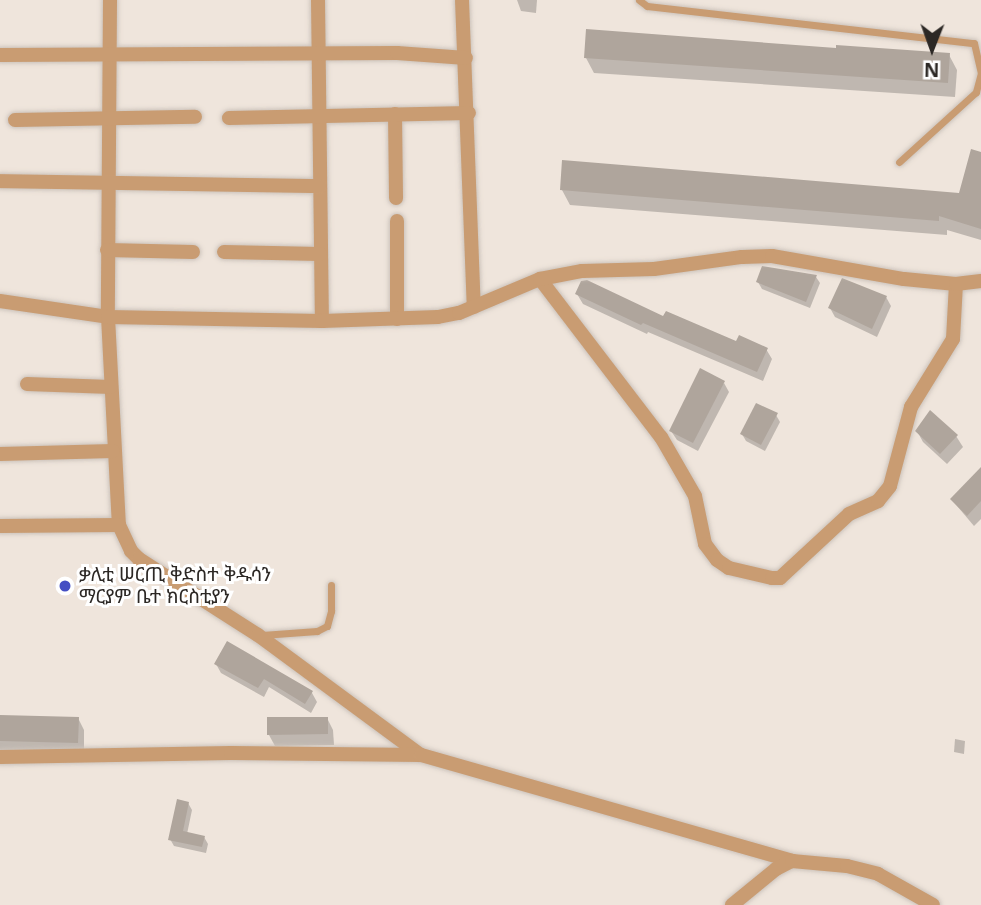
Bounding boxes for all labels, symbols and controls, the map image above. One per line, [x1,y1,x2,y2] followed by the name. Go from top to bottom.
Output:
[897,14,967,84] north arrow
[924,57,940,83] text: N
[79,564,271,608] place label: ቃሊቲ ሠርጢ ቅድስተ ቅዱሳን ማርያም ቤተ ክርስቲያን
[57,578,73,594] marker: ቃሊቲ ሠርጢ ቅድስተ ቅዱሳን ማርያም ቤተ ክርስቲያን

